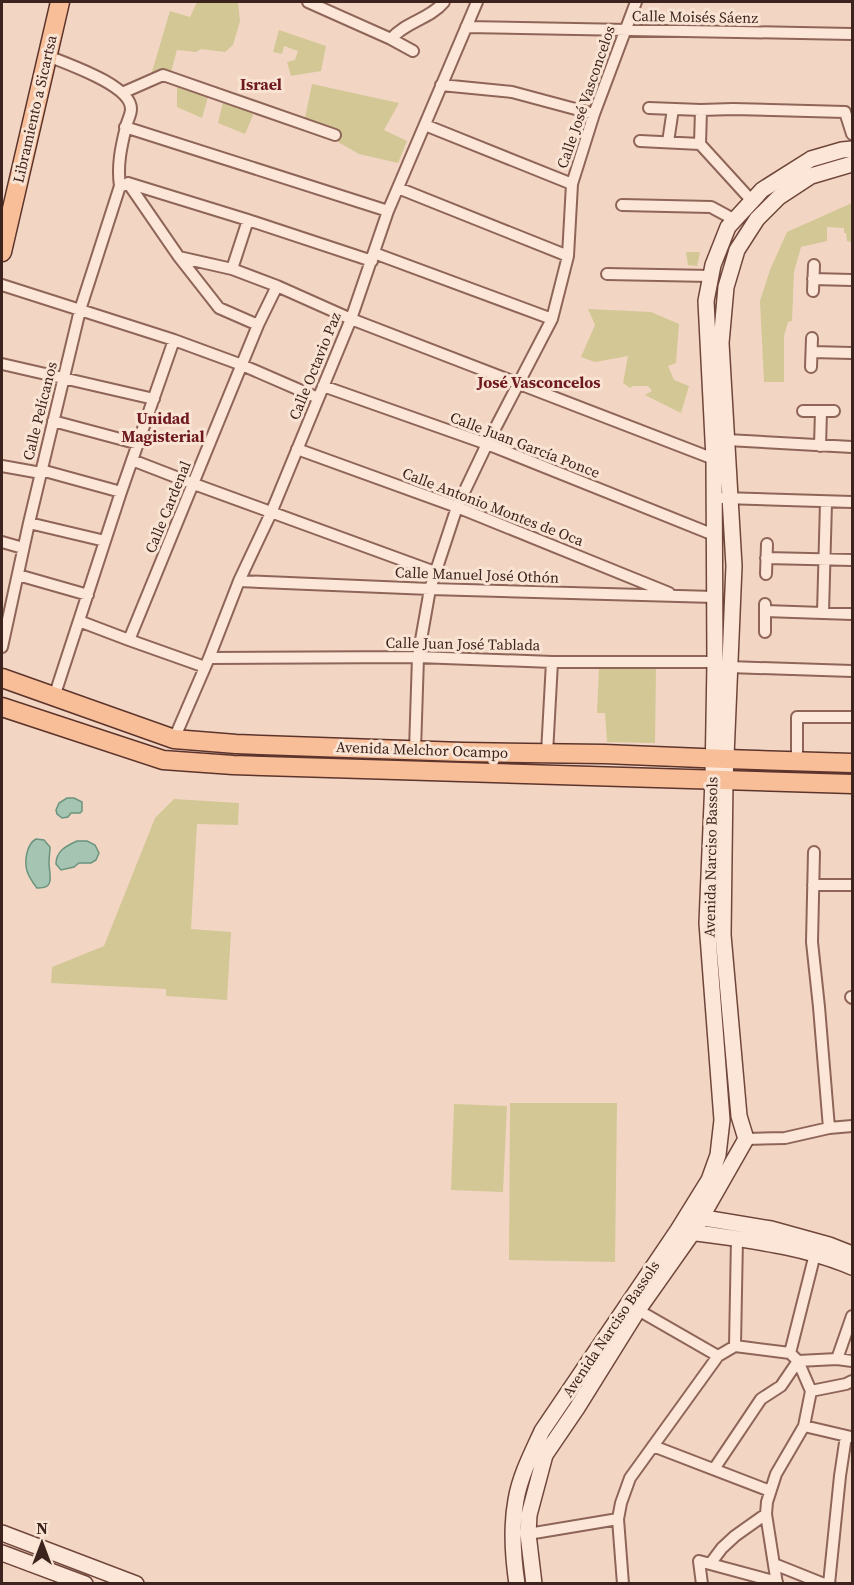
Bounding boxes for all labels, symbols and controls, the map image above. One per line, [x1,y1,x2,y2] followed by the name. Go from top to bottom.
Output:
[632,5,758,28] street label: Calle Moisés Sáenz
[551,23,620,171] street label: Calle José Vasconcelos
[7,33,62,185] street label: Libramiento a Sicartsa
[240,73,282,95] district label: Israel
[283,309,346,423] street label: Calle Octavio Paz
[17,359,62,462] street label: Calle Pelícanos
[476,371,601,393] district label: José Vasconcelos
[447,406,603,483] street label: Calle Juan García Ponce
[121,407,205,447] district label: Unidad Magisterial
[139,457,196,556] street label: Calle Cardenal
[399,462,587,551] street label: Calle Antonio Montes de Oca
[395,561,559,588] street label: Calle Manuel José Othón
[386,632,541,655] street label: Calle Juan José Tablada
[336,736,508,763] street label: Avenida Melchor Ocampo
[699,776,722,938] street label: Avenida Narciso Bassols
[557,1256,664,1401] street label: Avenida Narciso Bassols
[12,1513,72,1573] north arrow
[36,1517,48,1539] text: N

